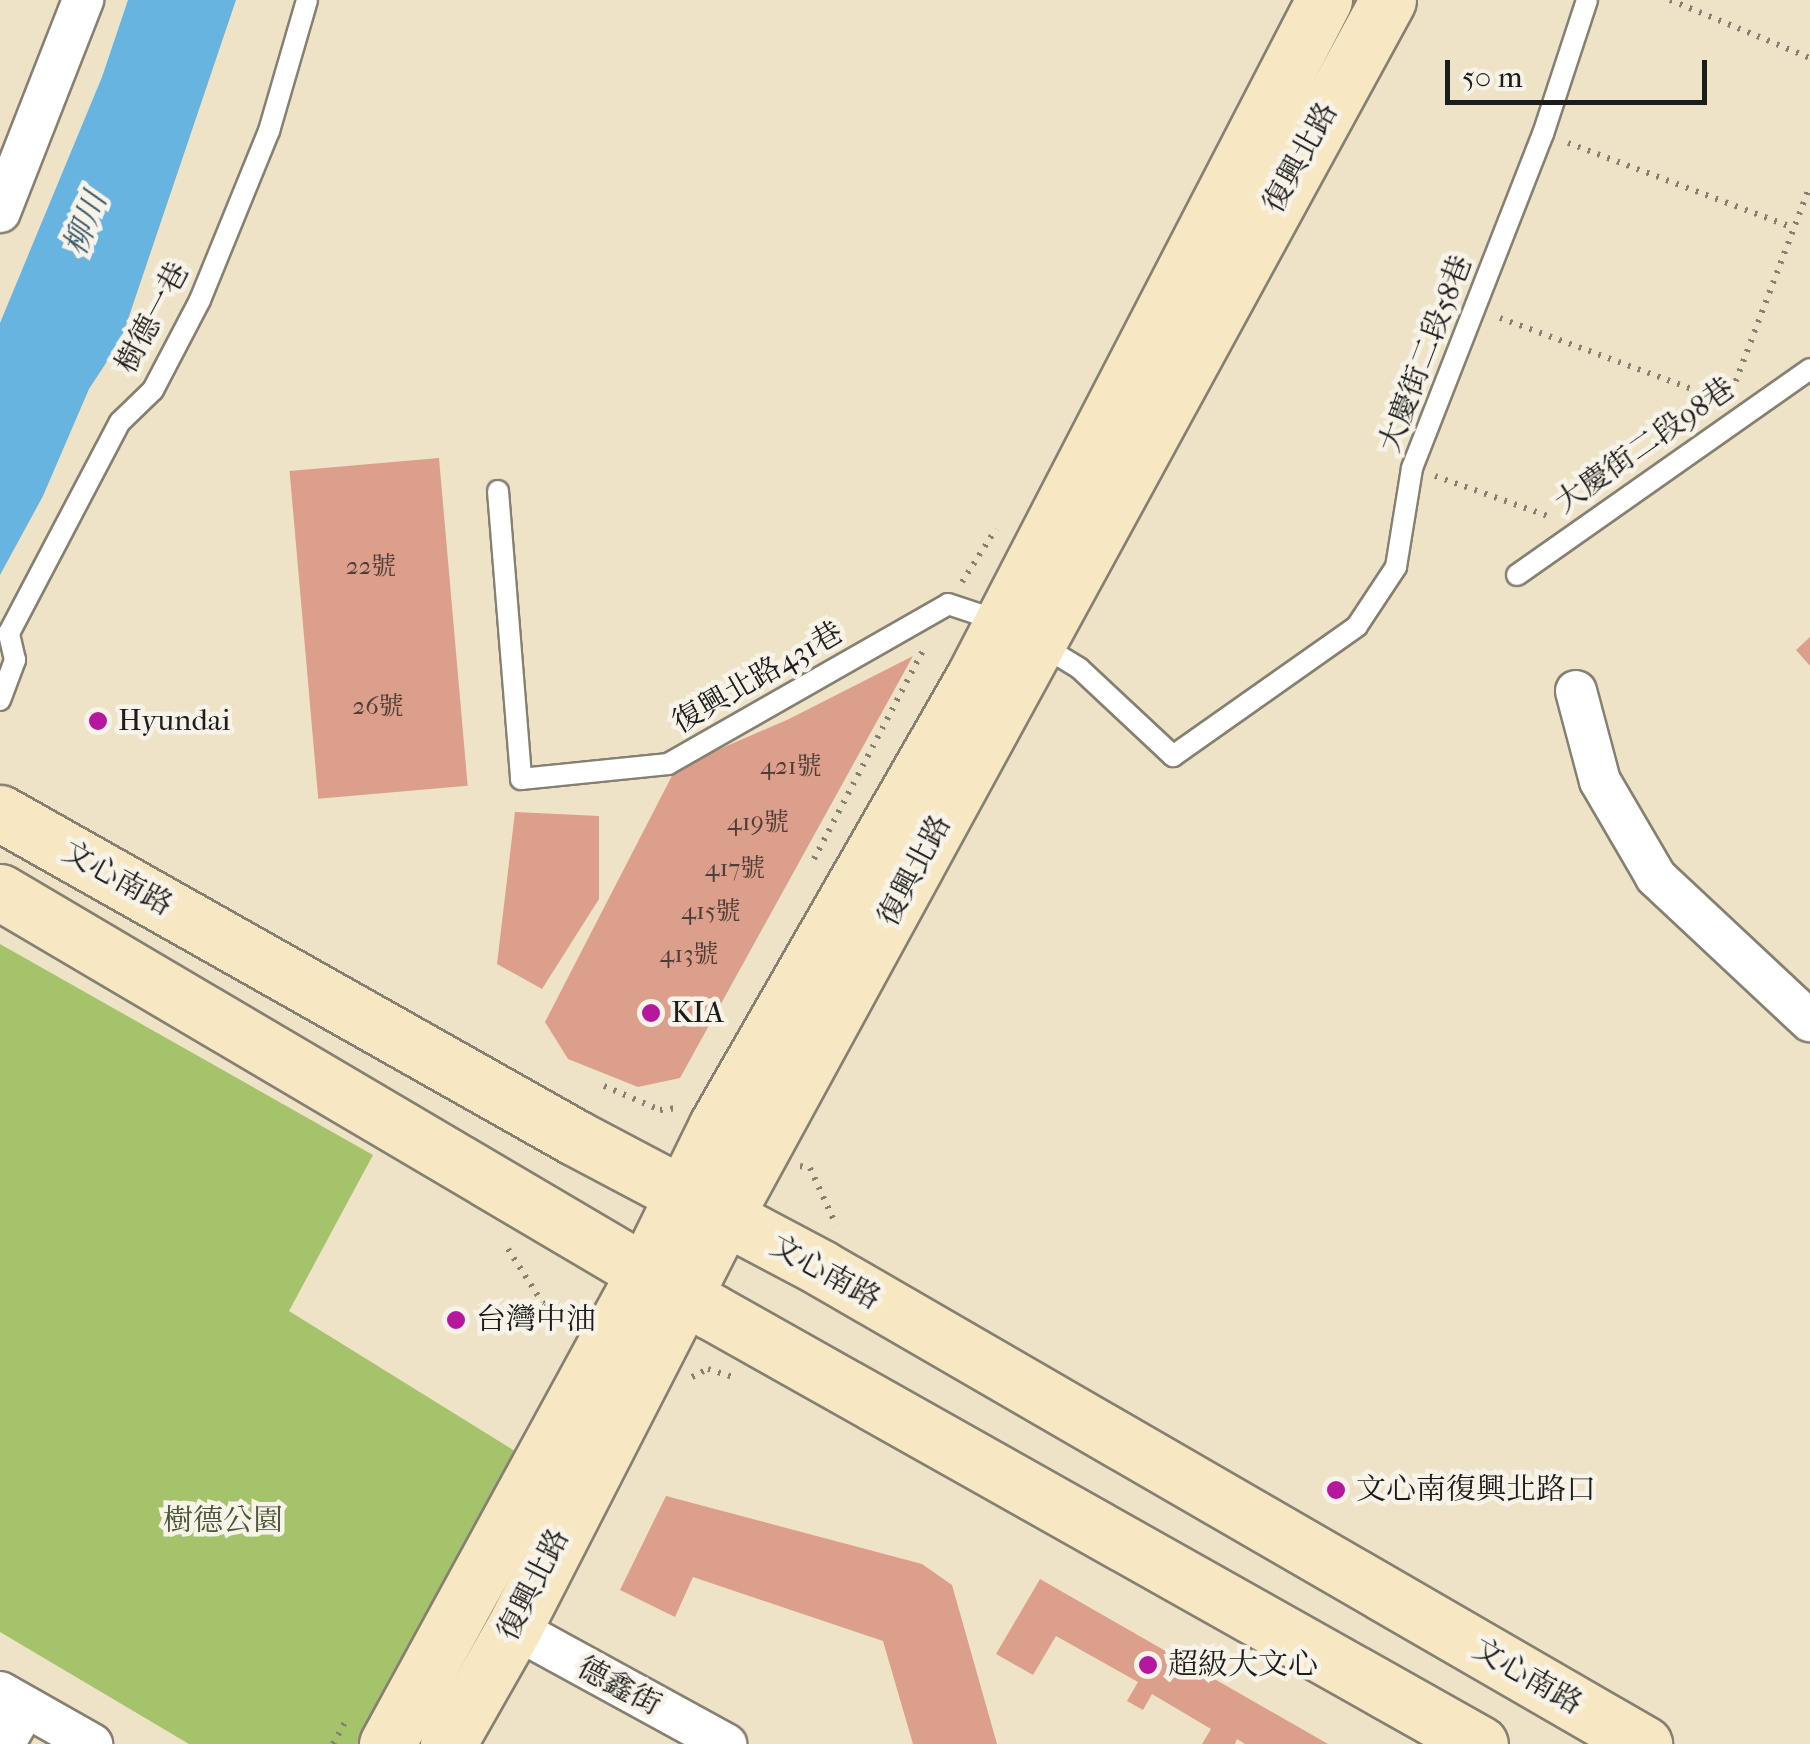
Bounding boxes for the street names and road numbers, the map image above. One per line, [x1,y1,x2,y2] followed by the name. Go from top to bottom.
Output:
[1256,97,1346,219] street label: 復興北路
[1372,250,1480,458] street label: 大慶街二段58巷
[109,257,197,379] street label: 樹德一巷
[1548,371,1742,521] street label: 大慶街二段98巷
[666,615,850,741] street label: 復興北路431巷
[871,810,959,932] street label: 復興北路
[56,834,178,924] street label: 文心南路
[764,1228,886,1318] street label: 文心南路
[491,1523,577,1647] street label: 復興北路
[1466,1631,1588,1723] street label: 文心南路
[571,1650,667,1724] street label: 德鑫街

